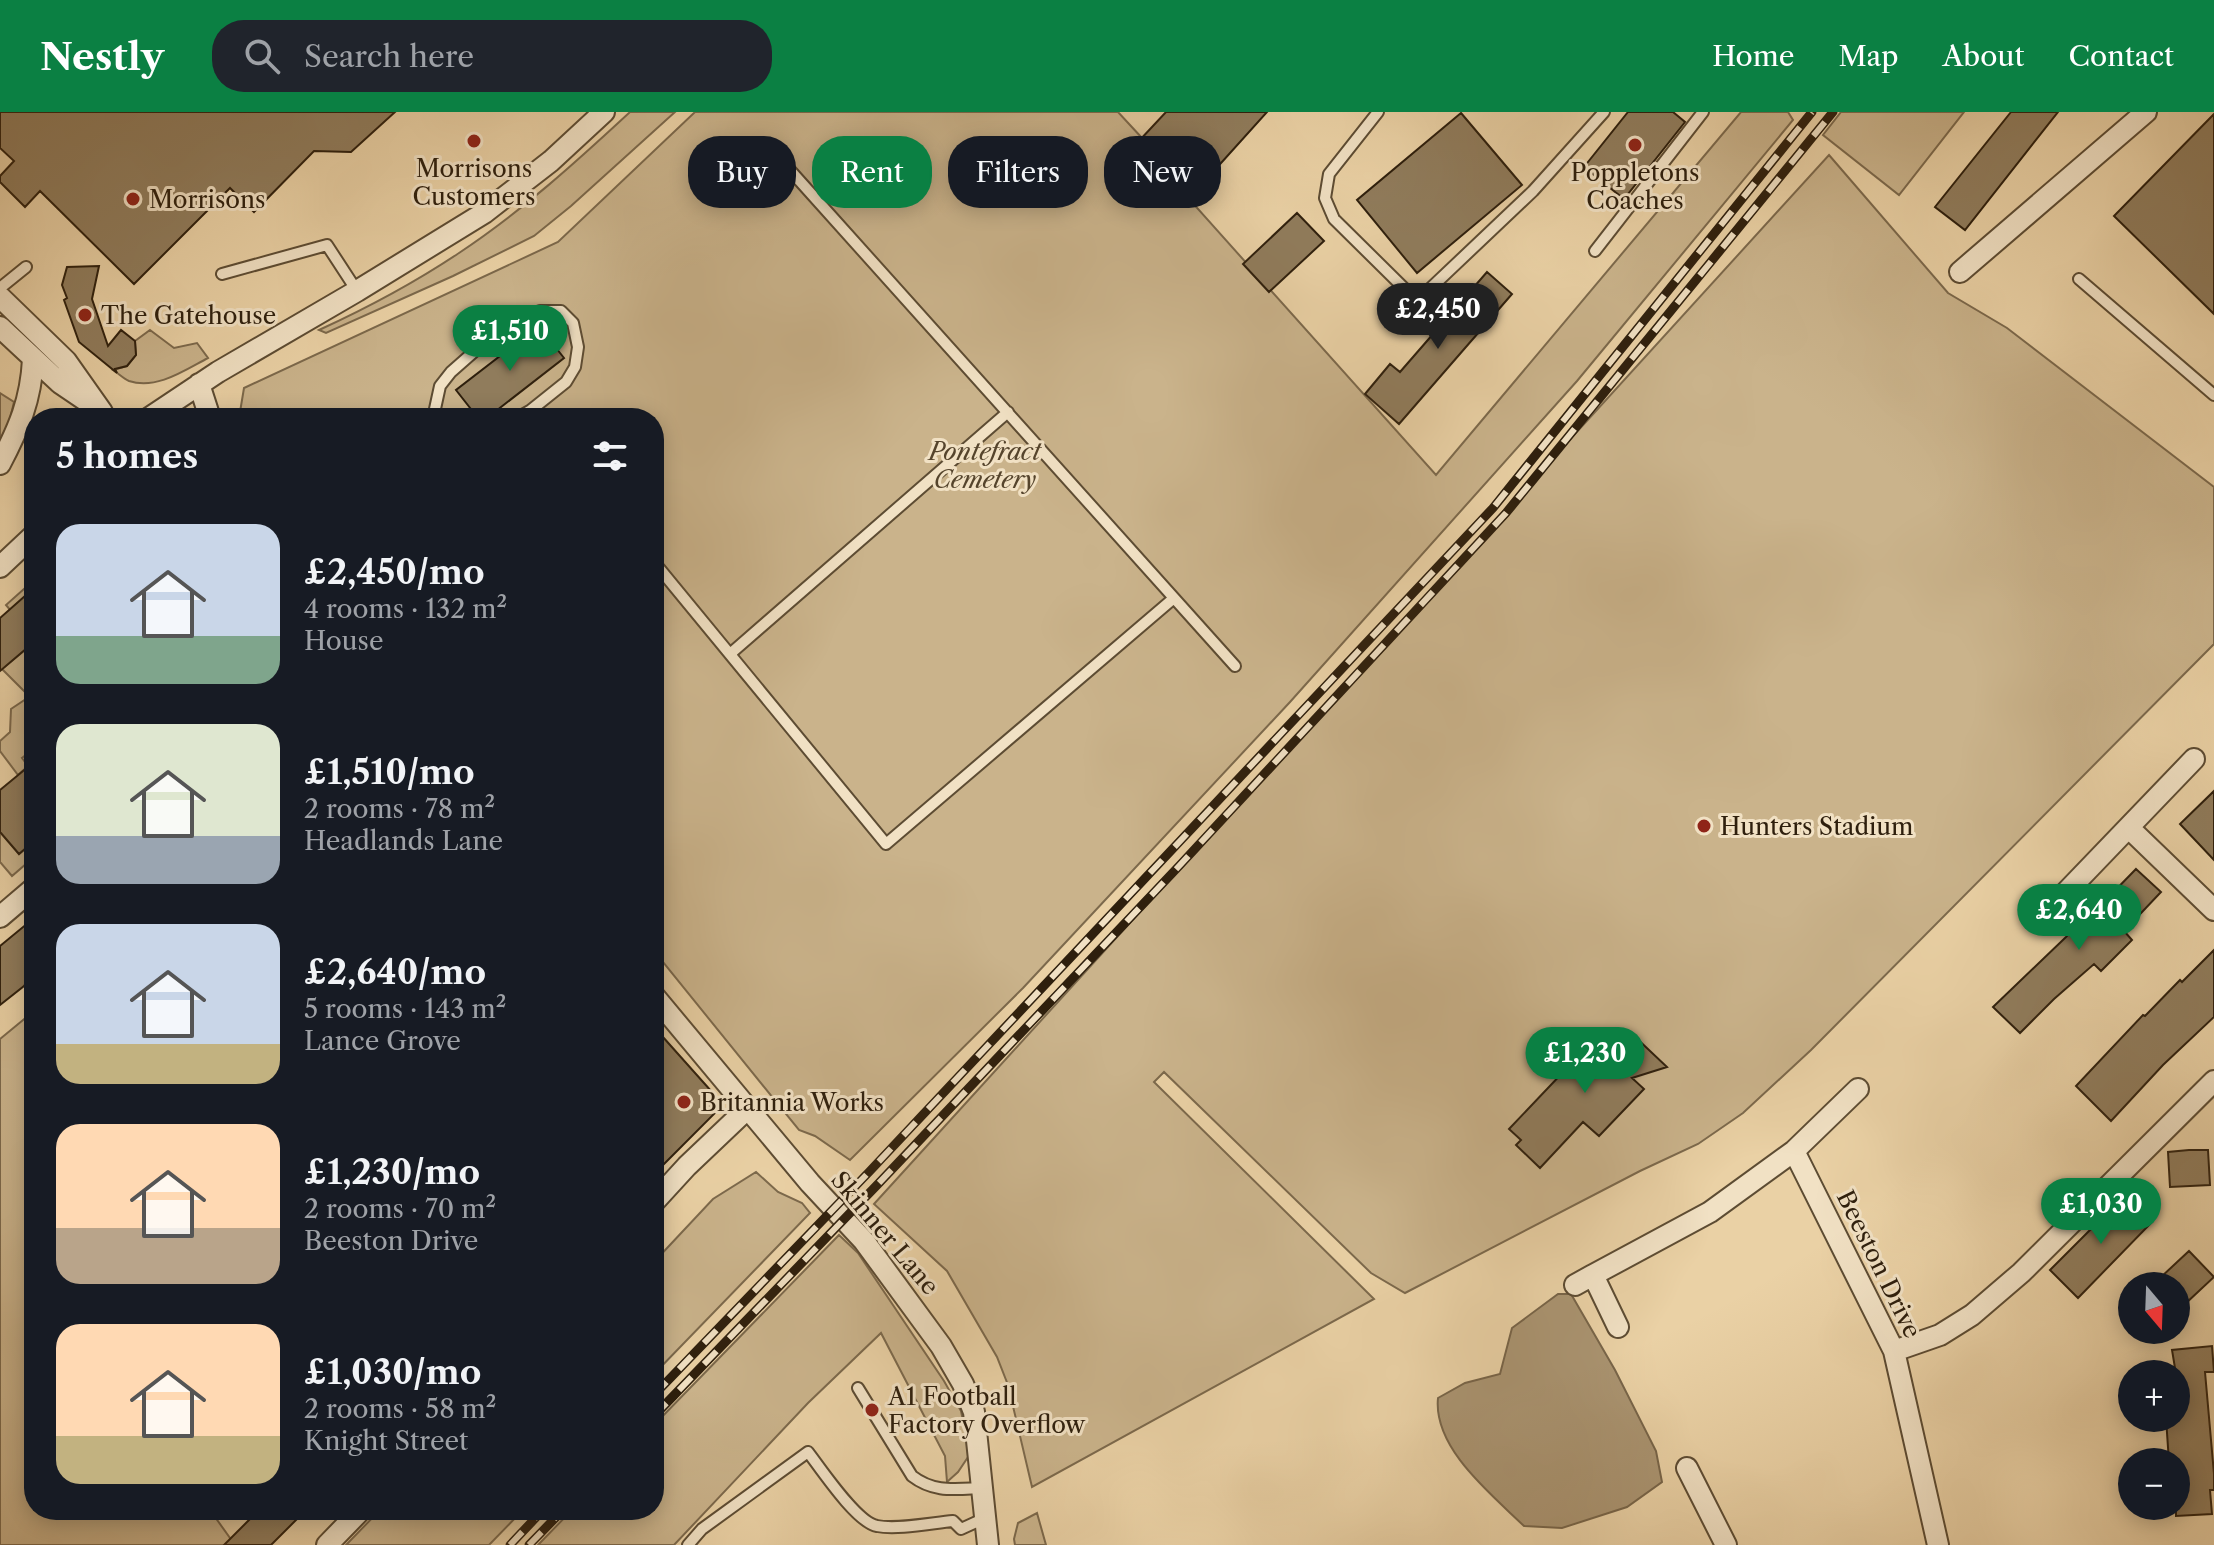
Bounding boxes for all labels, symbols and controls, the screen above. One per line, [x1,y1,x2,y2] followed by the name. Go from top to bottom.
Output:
[212,20,772,92] search box
[40,33,164,80] text: Nestly
[240,34,284,78] icon: search
[304,38,474,75] text: Search here
[1712,39,1794,73] text: Home
[1838,39,1898,73] text: Map
[1942,39,2024,73] text: About
[2068,39,2174,73] text: Contact
[465,132,483,150] marker: Morrisons Customers
[688,136,796,208] chip: Buy
[812,136,932,208] chip: Rent
[948,136,1088,208] chip: Filters
[1104,136,1221,208] chip: New
[1626,136,1644,154] marker: Poppletons Coaches
[412,154,536,211] place label: Morrisons Customers
[1571,158,1699,215] place label: Poppletons Coaches
[149,185,266,214] place label: Morrisons
[124,190,142,208] marker: Morrisons
[1373,283,1503,351] pin: £2,450
[1395,293,1481,325] text: £2,450
[101,301,276,330] place label: The Gatehouse
[445,305,575,373] pin: £1,510
[76,306,94,324] marker: The Gatehouse
[471,315,549,347] text: £1,510
[588,434,632,478] icon: filters
[56,435,198,477] text: 5 homes
[927,437,1043,494] park label: Pontefract Cemetery
[304,551,485,593] text: £2,450/mo
[120,556,216,652] icon: home
[304,593,507,625] text: 4 rooms · 132 m²
[304,625,384,657] text: House
[304,751,475,793] text: £1,510/mo
[120,756,216,852] icon: home
[304,793,495,825] text: 2 rooms · 78 m²
[1720,812,1913,841] place label: Hunters Stadium
[1695,817,1713,835] marker: Hunters Stadium
[304,825,503,857] text: Headlands Lane
[2014,884,2144,952] pin: £2,640
[2035,894,2123,926] text: £2,640
[304,951,486,993] text: £2,640/mo
[120,956,216,1052] icon: home
[304,993,506,1025] text: 5 rooms · 143 m²
[304,1025,461,1057] text: Lance Grove
[1520,1027,1650,1095] pin: £1,230
[1544,1037,1626,1069] text: £1,230
[700,1088,884,1117] place label: Britannia Works
[675,1093,693,1111] marker: Britannia Works
[304,1151,480,1193] text: £1,230/mo
[120,1156,216,1252] icon: home
[825,1165,945,1301] street label: Skinner Lane
[2036,1178,2166,1246] pin: £1,030
[1831,1185,1927,1343] street label: Beeston Drive
[2059,1188,2143,1220] text: £1,030
[304,1193,496,1225] text: 2 rooms · 70 m²
[304,1225,478,1257] text: Beeston Drive
[2118,1272,2190,1344] north arrow
[2118,1272,2190,1520] map controls
[304,1351,481,1393] text: £1,030/mo
[120,1356,216,1452] icon: home
[2118,1360,2190,1432] button: +
[887,1382,1086,1439] place label: A1 Football Factory Overflow
[304,1393,496,1425] text: 2 rooms · 58 m²
[863,1401,881,1419] marker: A1 Football Factory Overflow
[304,1425,468,1457] text: Knight Street
[2118,1448,2190,1520] button: −

